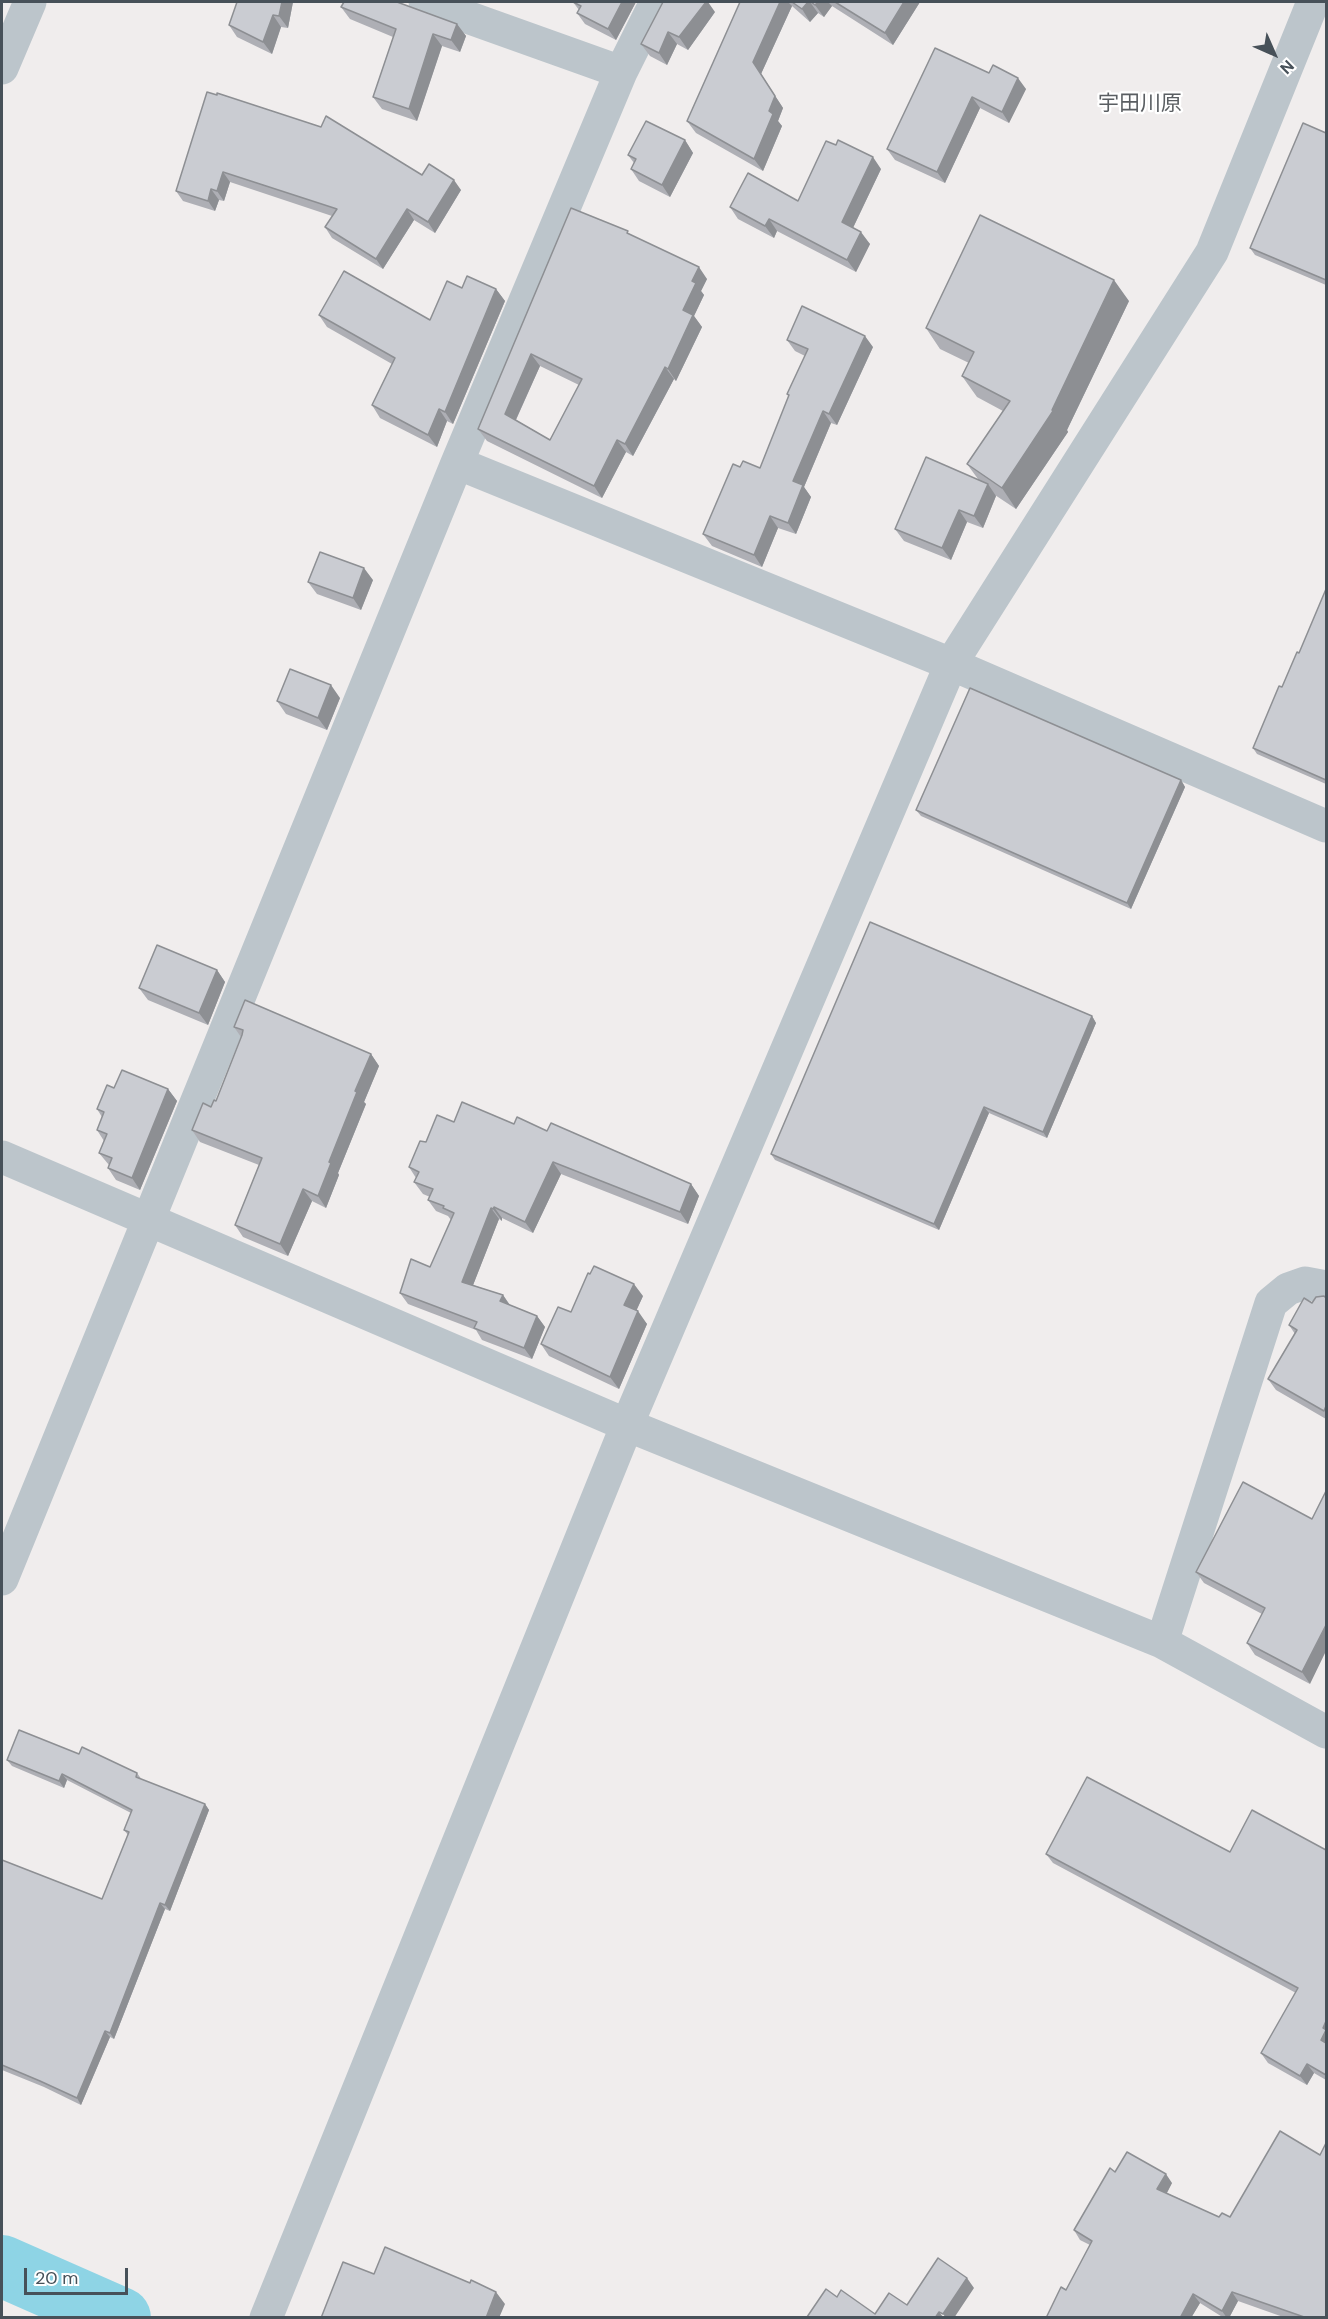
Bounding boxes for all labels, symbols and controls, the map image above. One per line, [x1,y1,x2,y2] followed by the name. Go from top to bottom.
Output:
[1244,24,1304,84] north arrow
[1276,56,1299,79] text: N
[1098,91,1182,117] district label: 宇田川原
[27,2256,130,2294] scale bar
[35,2266,78,2290] text: 20 m

